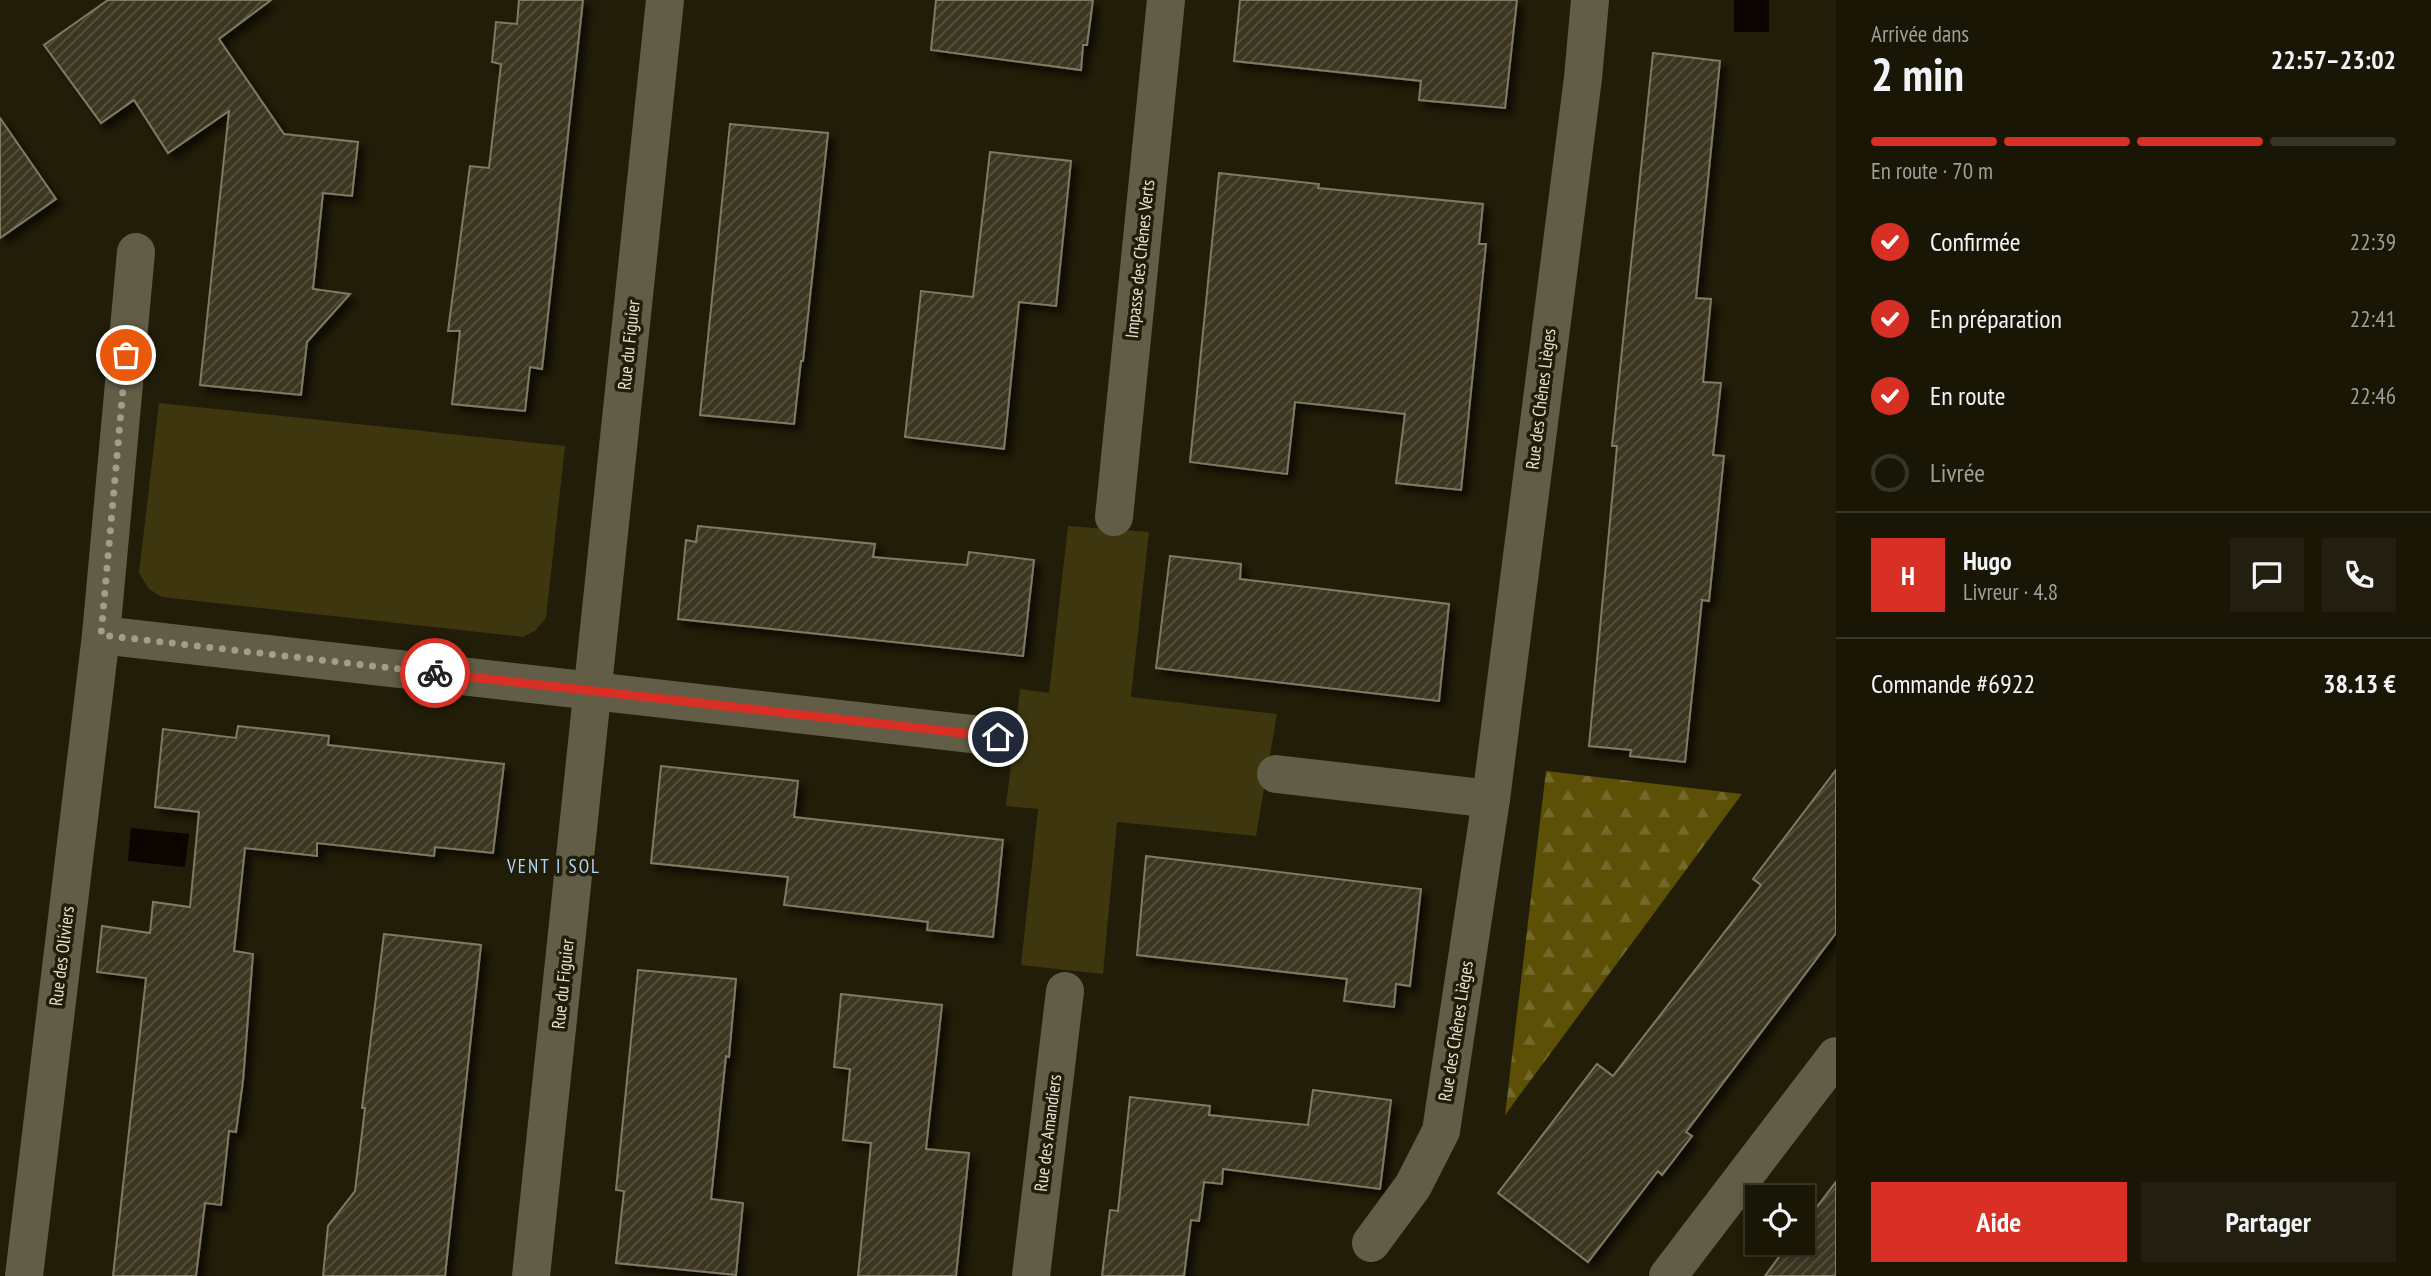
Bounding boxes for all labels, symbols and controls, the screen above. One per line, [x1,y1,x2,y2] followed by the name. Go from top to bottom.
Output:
[1871,19,1969,48] text: Arrivée dans
[2271,43,2396,76] text: 22:57–23:02
[1871,44,1964,104] text: 2 min
[1871,156,1993,185] text: En route · 70 m
[1120,179,1159,339] street label: Impasse des Chênes Verts
[1871,223,1909,261] icon: check
[1930,225,2021,258] text: Confirmée
[2350,227,2396,256] text: 22:39
[612,299,645,391] street label: Rue du Figuier
[1871,300,1909,338] icon: check
[1930,302,2062,335] text: En préparation
[2350,304,2396,333] text: 22:41
[96,325,156,385] pin
[1520,327,1561,471] street label: Rue des Chênes Lièges
[107,336,145,374] icon: bag
[1871,377,1909,415] icon: check
[1930,379,2005,412] text: En route
[2350,381,2396,410] text: 22:46
[1930,456,1985,489] text: Livrée
[2230,538,2304,612] button: chat
[2322,538,2396,612] button: phone
[1963,544,2012,577] text: Hugo
[1901,559,1915,592] text: H
[1963,577,2058,606] text: Livreur · 4.8
[400,638,470,708] courier
[416,654,454,692] icon: bike
[1871,667,2035,700] text: Commande #6922
[2323,667,2396,700] text: 38.13 €
[968,707,1028,767] pin
[979,718,1017,756] icon: home
[506,854,601,878] district label: VENT I SOL
[44,905,79,1007] street label: Rue des Oliviers
[546,938,579,1030] street label: Rue du Figuier
[1433,959,1478,1103] street label: Rue des Chênes Lièges
[1029,1073,1066,1193] street label: Rue des Amandiers
[1871,1182,2127,1262] button: Aide
[2141,1182,2396,1262] button: Partager
[1745,1185,1815,1255] map controls
[1745,1185,1815,1255] button: locate

